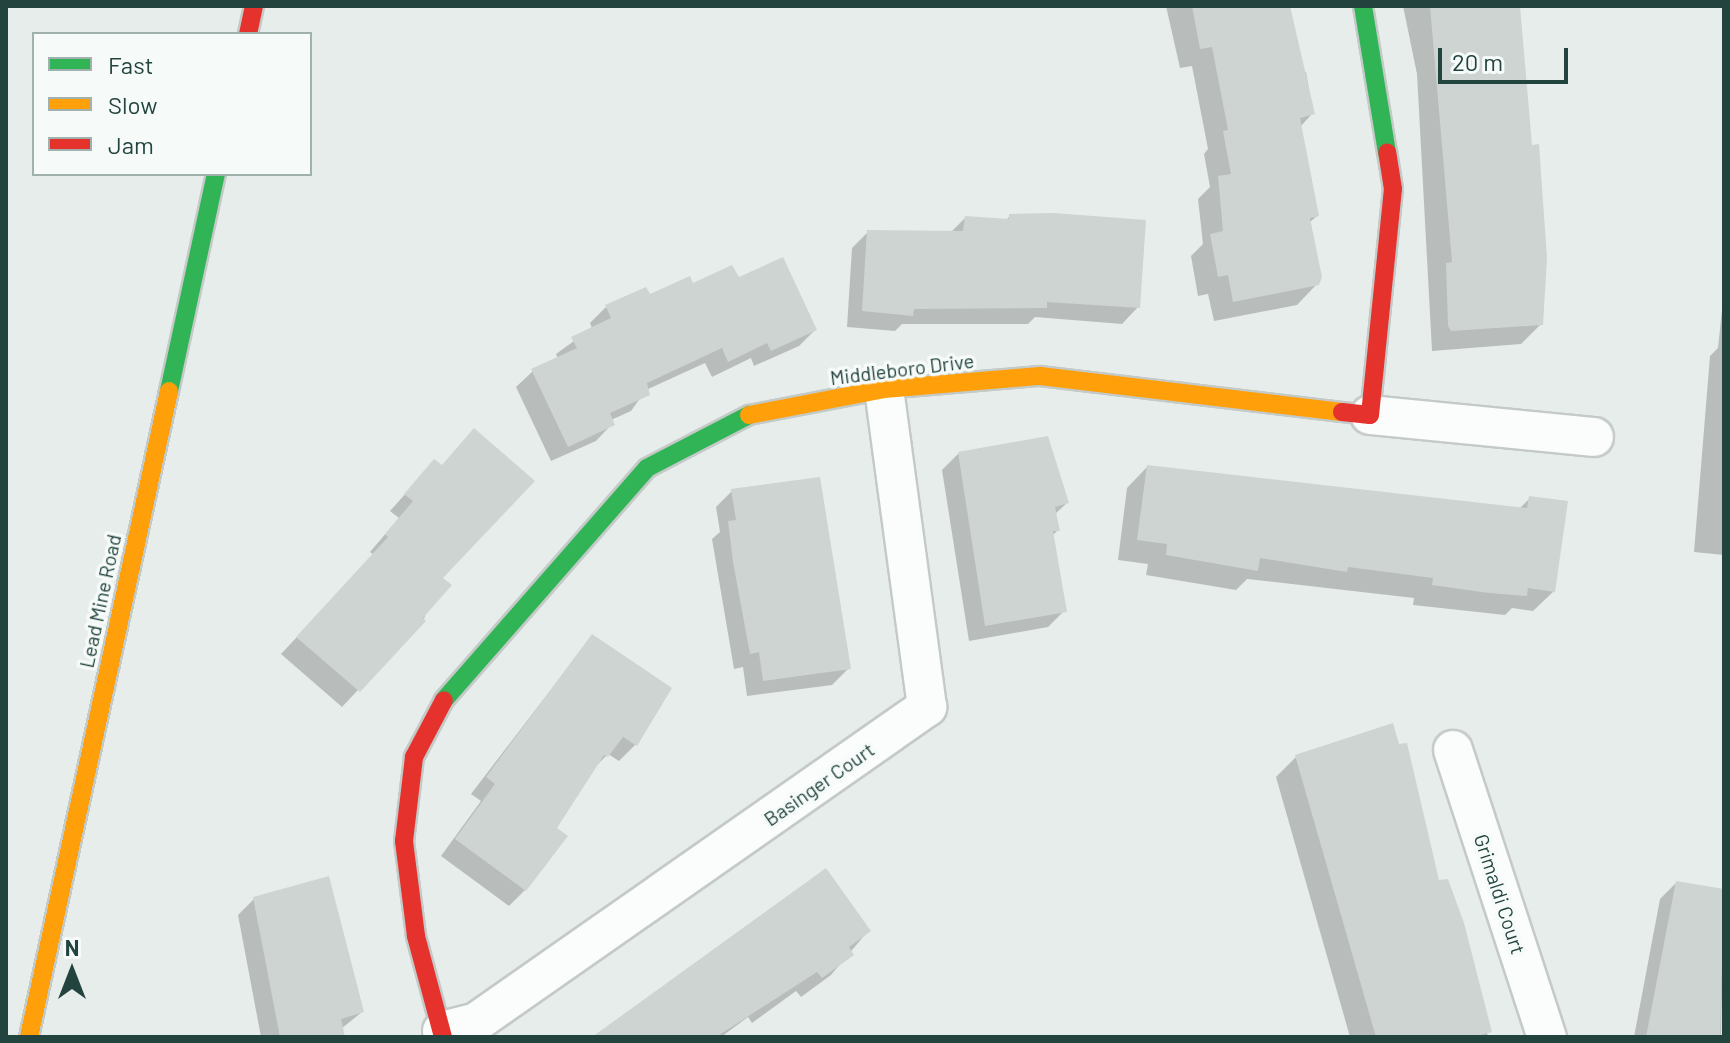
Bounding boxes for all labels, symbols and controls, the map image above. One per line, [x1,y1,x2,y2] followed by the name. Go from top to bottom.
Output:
[32,32,312,176] legend
[1442,32,1572,82] scale bar
[1452,47,1503,76] text: 20 m
[108,50,153,79] text: Fast
[108,90,157,119] text: Slow
[108,130,154,159] text: Jam
[829,348,975,390] street label: Middleboro Drive
[74,532,126,670] street label: Lead Mine Road
[759,737,879,831] street label: Basinger Court
[1469,831,1531,957] street label: Grimaldi Court
[32,931,112,1011] north arrow
[65,934,79,960] text: N

